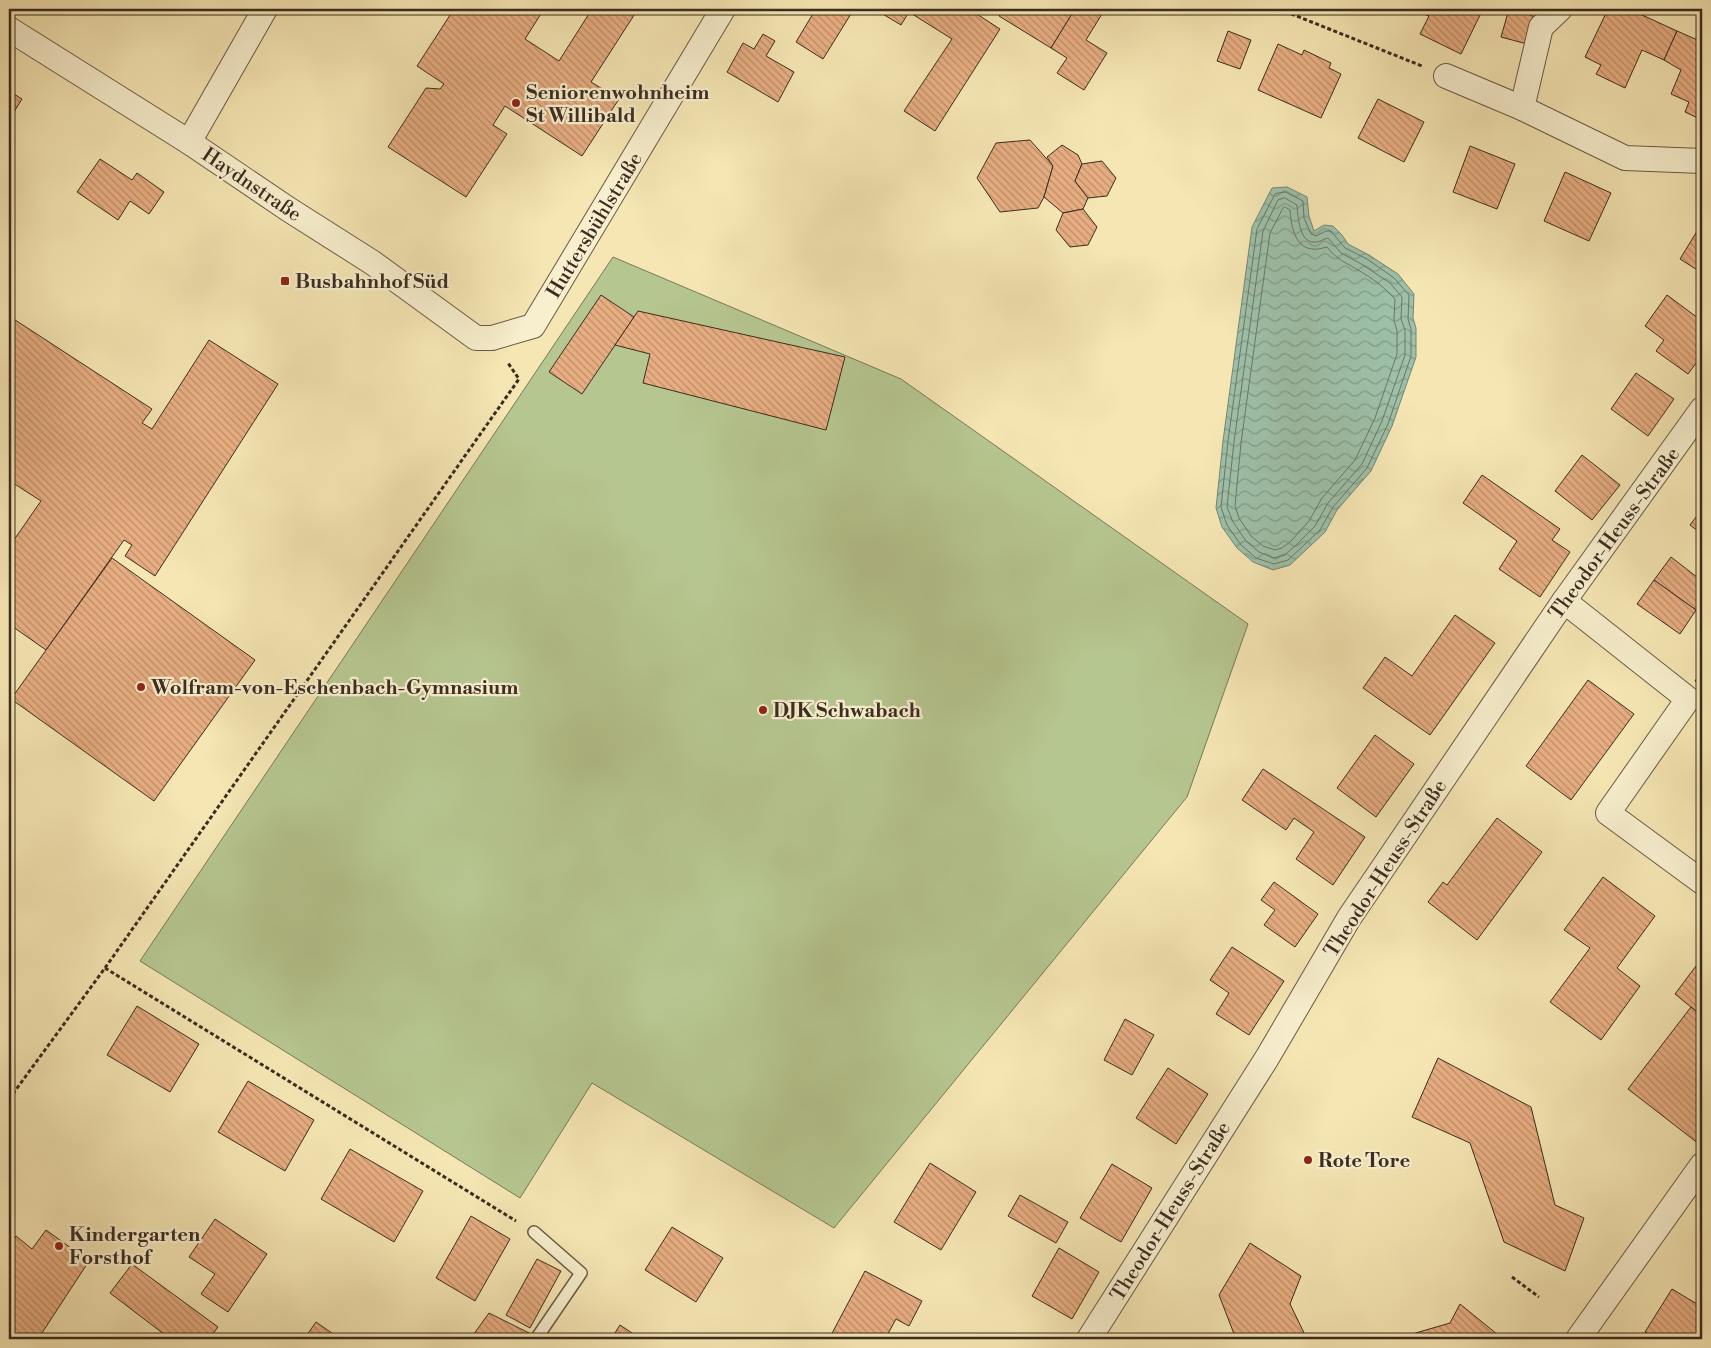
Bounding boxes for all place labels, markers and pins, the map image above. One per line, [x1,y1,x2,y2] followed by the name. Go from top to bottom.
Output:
[526,81,709,129] place label: Seniorenwohnheim St Willibald
[510,97,522,109] marker: Seniorenwohnheim St Willibald
[295,270,450,295] place label: Busbahnhof Süd
[279,275,291,287] marker: Busbahnhof Süd
[150,676,518,701] place label: Wolfram-von-Eschenbach-Gymnasium
[135,681,147,693] marker: Wolfram-von-Eschenbach-Gymnasium
[773,699,922,724] place label: DJK Schwabach
[757,704,769,716] marker: DJK Schwabach
[1318,1149,1410,1174] place label: Rote Tore
[1302,1154,1314,1166] marker: Rote Tore
[69,1223,201,1271] place label: Kindergarten Forsthof
[53,1240,65,1252] marker: Kindergarten Forsthof

